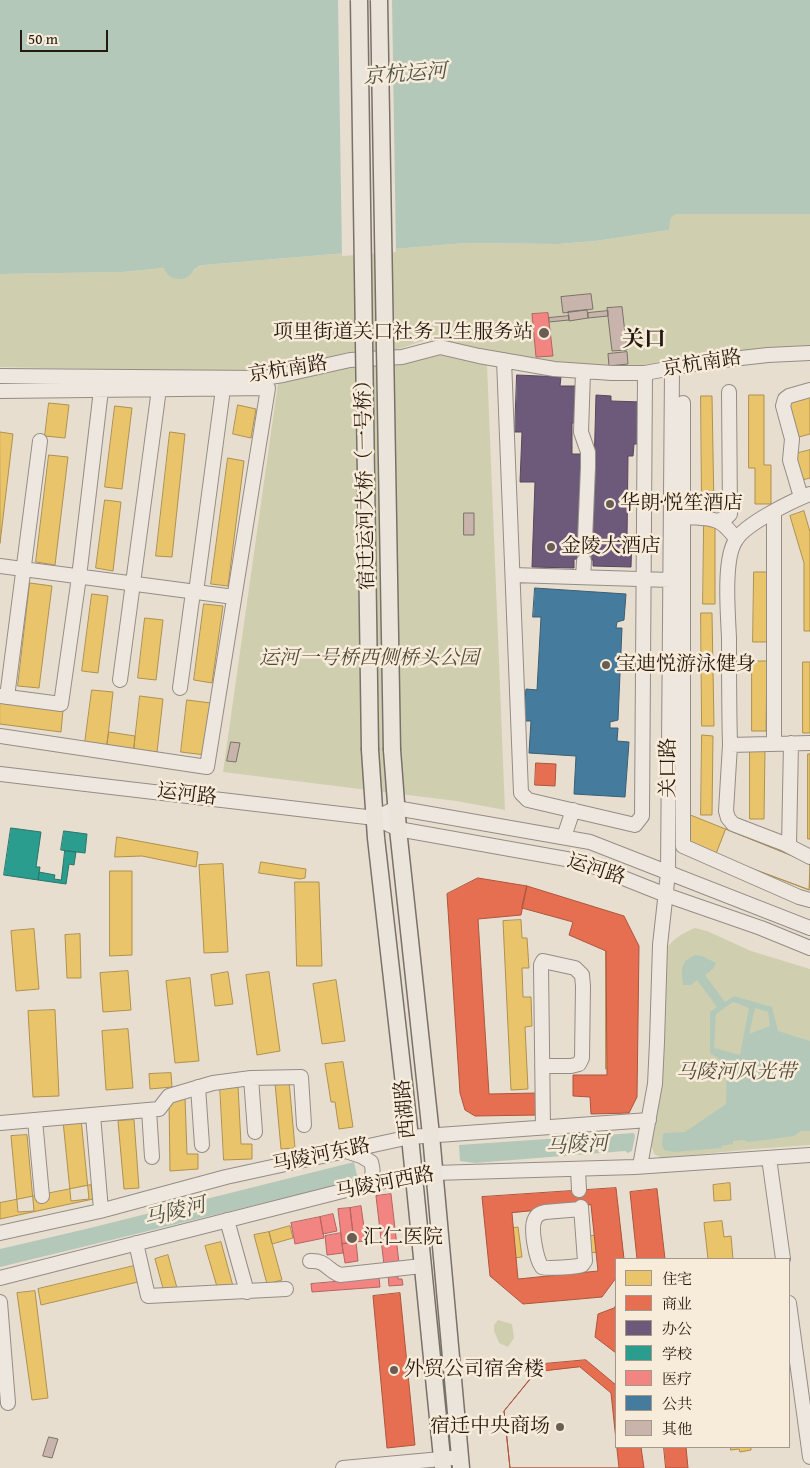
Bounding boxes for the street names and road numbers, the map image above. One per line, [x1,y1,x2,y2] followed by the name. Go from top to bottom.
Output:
[661,346,743,382] street label: 京杭南路
[247,352,329,388] street label: 京杭南路
[352,370,380,590] street label: 宿迁运河大桥（一号桥）
[657,738,681,798] street label: 关口路
[156,779,218,811] street label: 运河路
[564,849,628,891] street label: 运河路
[391,1078,421,1140] street label: 西湖路
[270,1134,372,1178] street label: 马陵河东路
[334,1163,436,1205] street label: 马陵河西路

